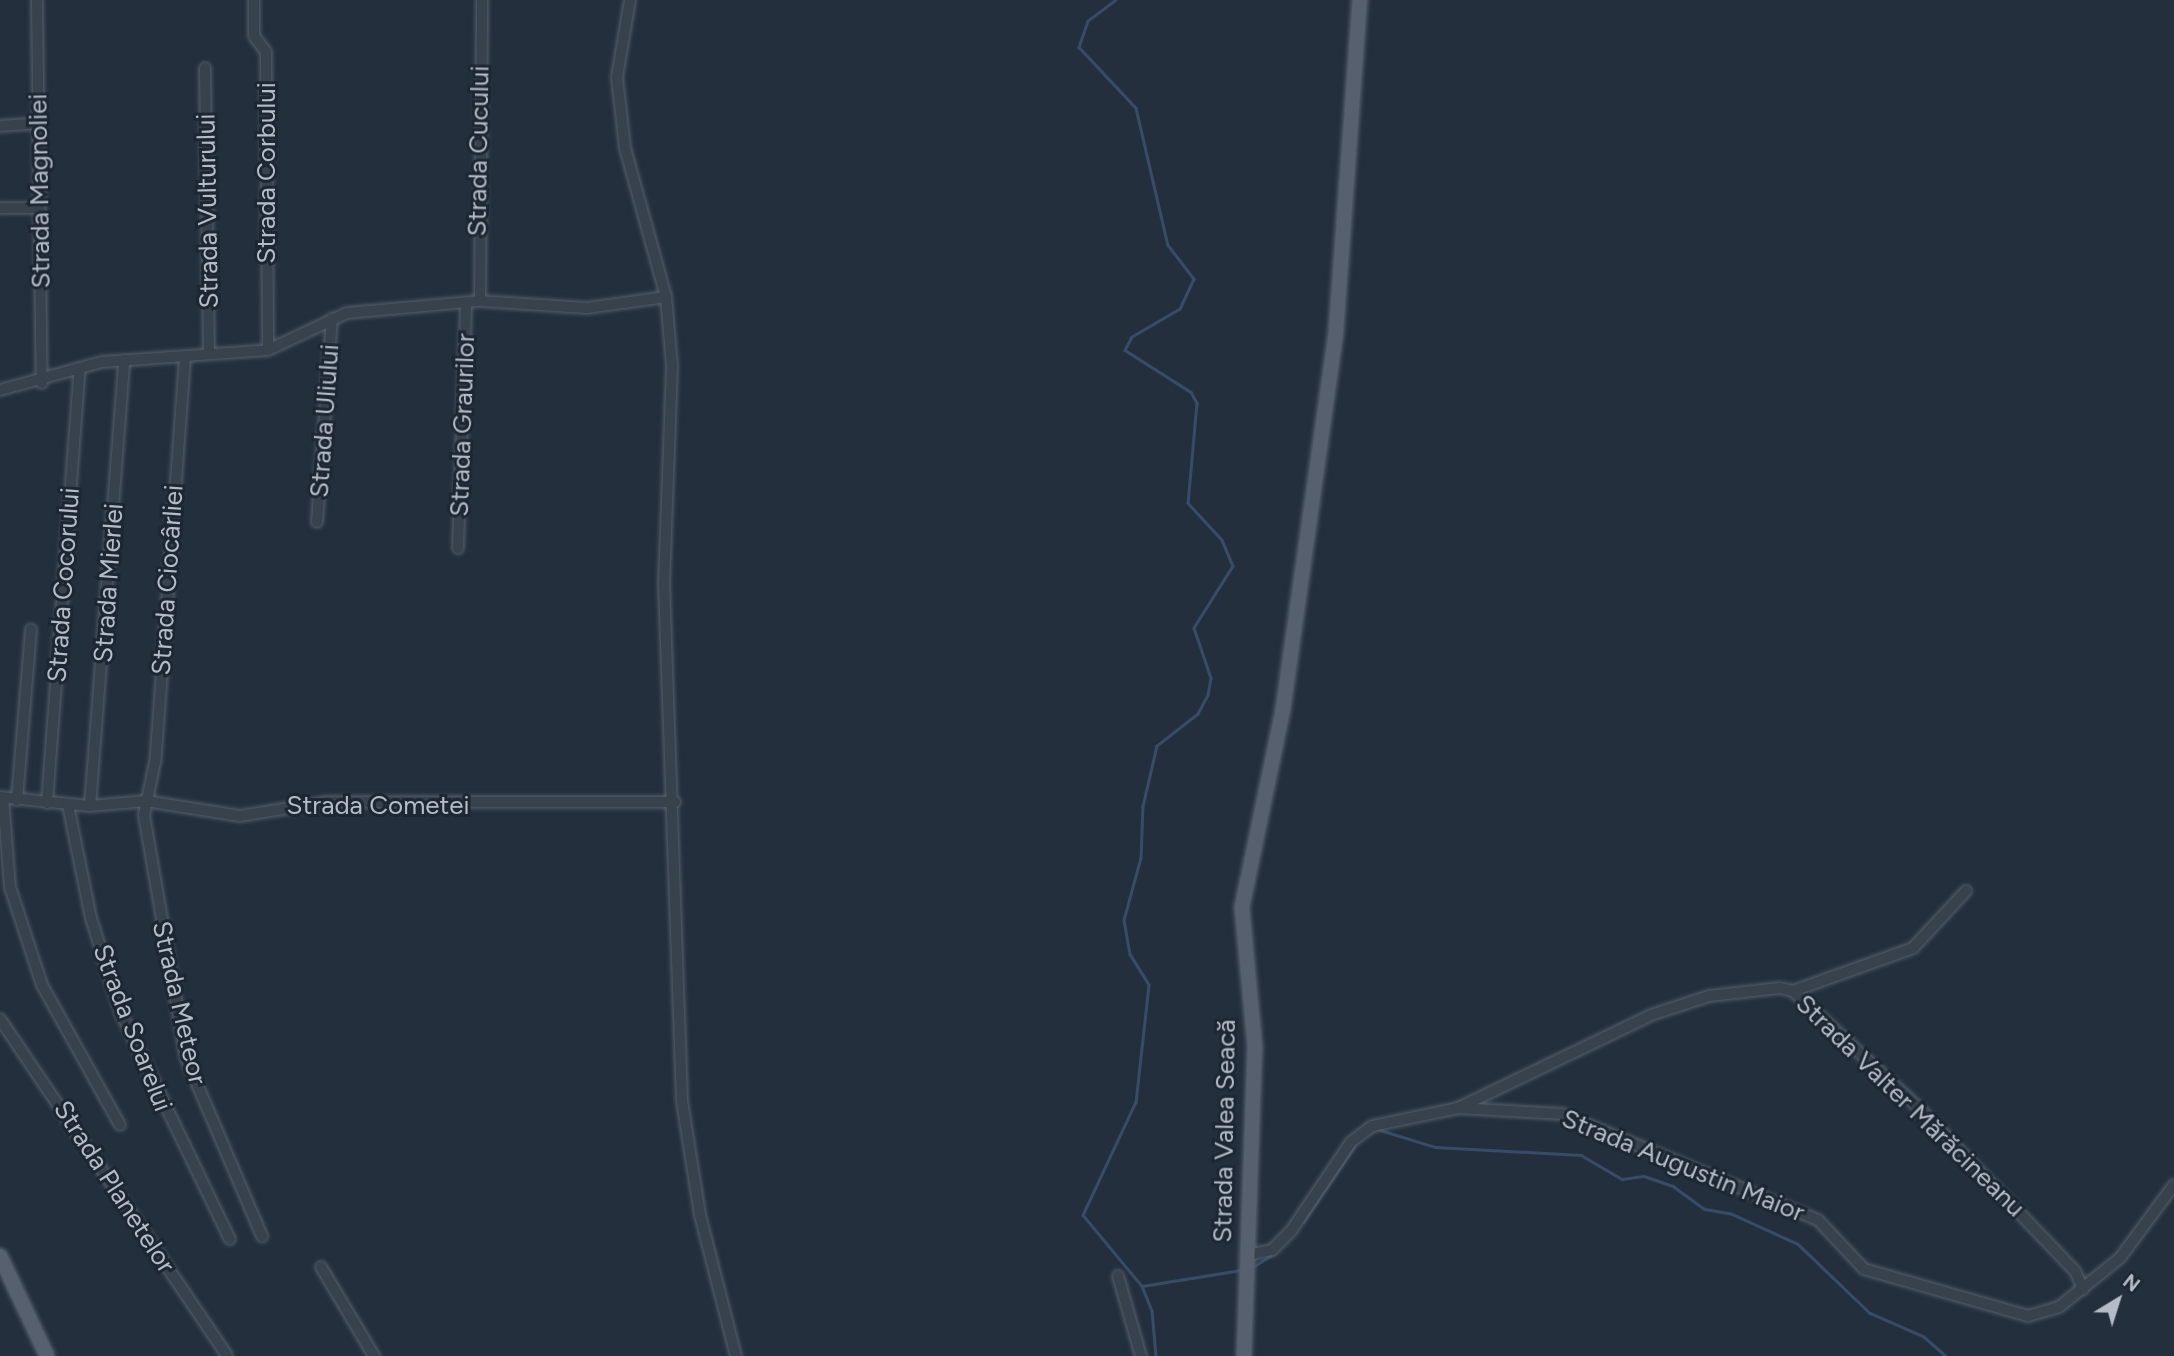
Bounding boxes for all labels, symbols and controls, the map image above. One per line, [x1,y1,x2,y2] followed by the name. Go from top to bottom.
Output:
[462,65,496,237] street label: Strada Cucului
[251,82,283,264] street label: Strada Corbului
[23,93,57,289] street label: Strada Magnoliei
[191,113,225,309] street label: Strada Vulturului
[444,333,482,517] street label: Strada Graurilor
[304,343,346,499] street label: Strada Uliului
[146,484,190,676] street label: Strada Ciocârliei
[42,487,86,683] street label: Strada Cocorului
[88,502,130,664] street label: Strada Mierlei
[287,790,469,822] street label: Strada Cometei
[145,918,213,1088] street label: Strada Meteor
[86,940,178,1116] street label: Strada Soarelui
[1789,988,2031,1224] street label: Strada Valter Mărăcineanu
[1207,1019,1243,1243] street label: Strada Valea Seacă
[47,1095,181,1279] street label: Strada Planetelor
[1557,1103,1809,1229] street label: Strada Augustin Maior
[2083,1265,2153,1335] north arrow
[2118,1269,2144,1297] text: N

